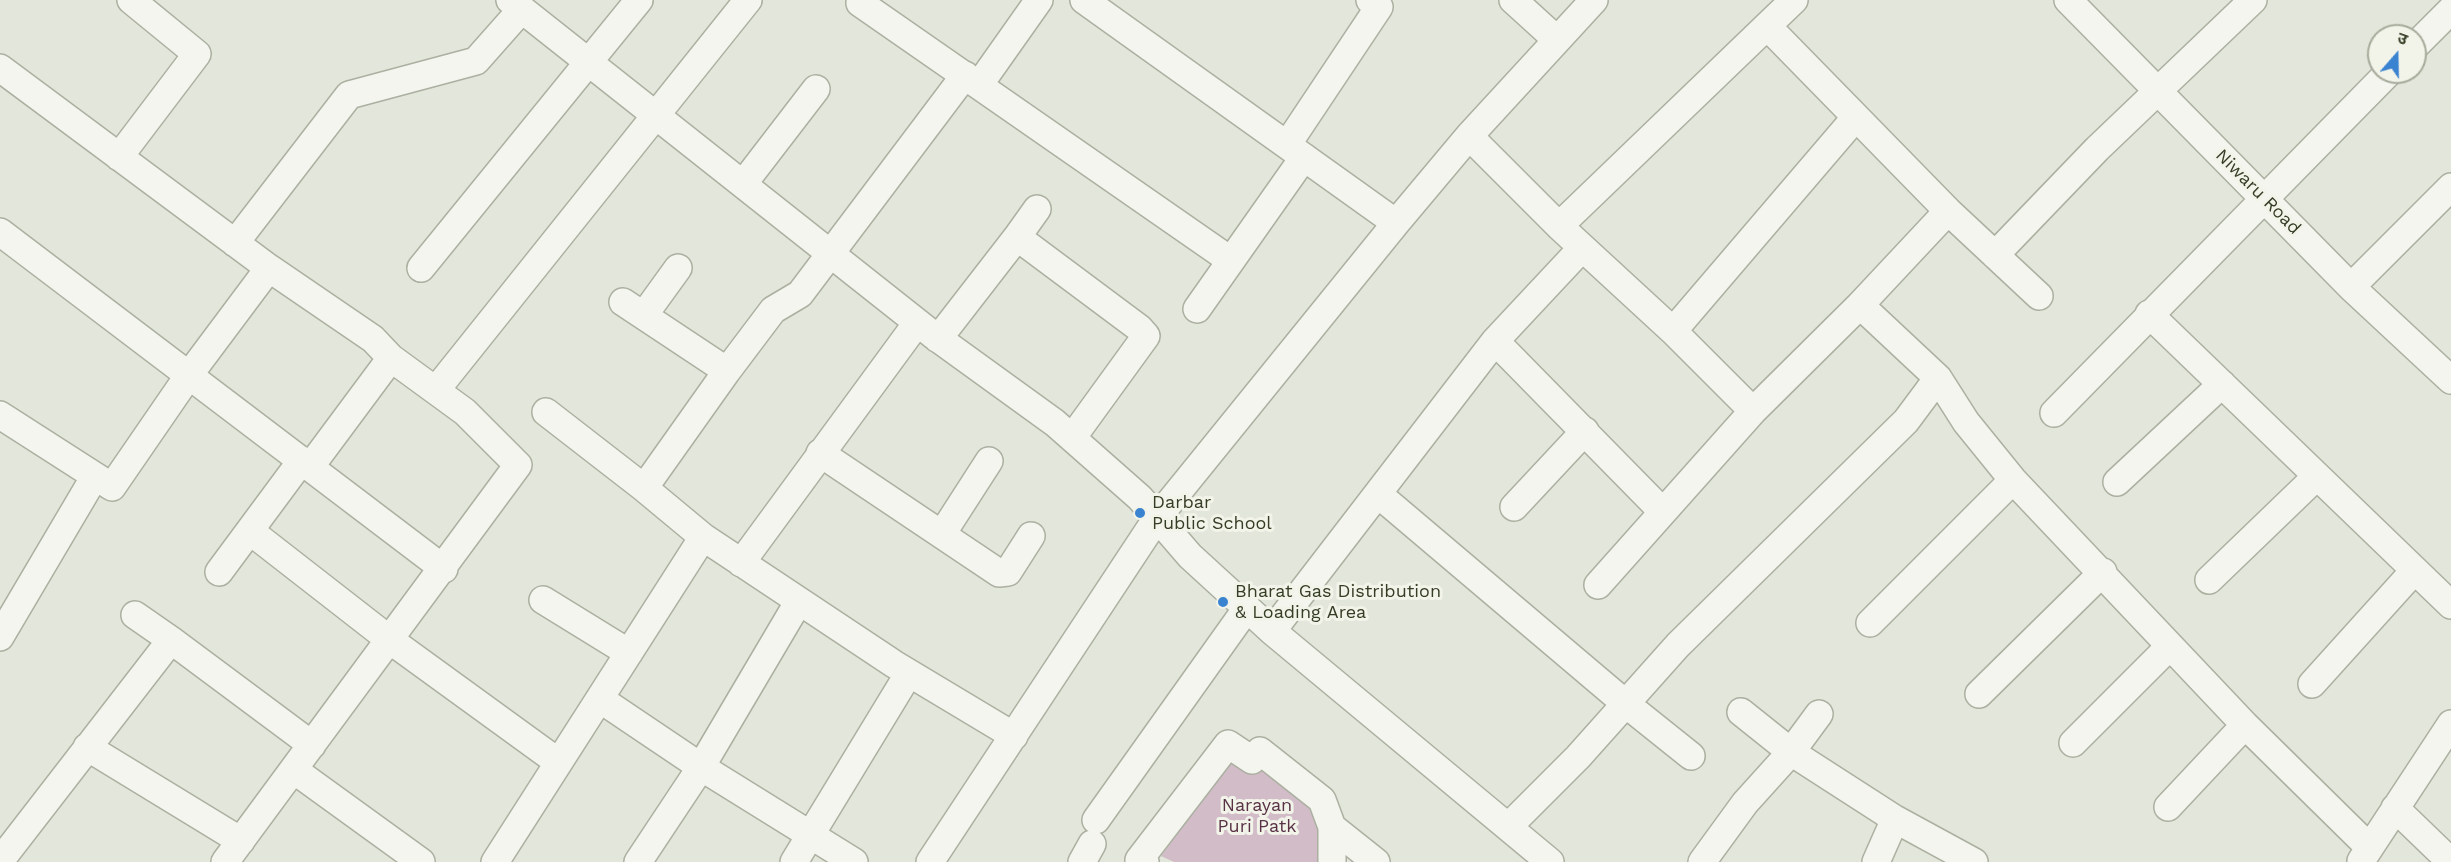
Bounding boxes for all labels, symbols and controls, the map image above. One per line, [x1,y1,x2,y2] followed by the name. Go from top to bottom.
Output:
[2367,24,2427,84] north arrow
[2395,28,2410,49] text: उ
[2211,145,2305,239] street label: Niwaru Road
[1152,492,1272,534] place label: Darbar Public School
[1133,506,1147,520] marker: Darbar Public School
[1235,581,1441,624] place label: Bharat Gas Distribution & Loading Area
[1216,595,1230,609] marker: Bharat Gas Distribution & Loading Area
[1218,795,1296,838] park label: Narayan Puri Patk

